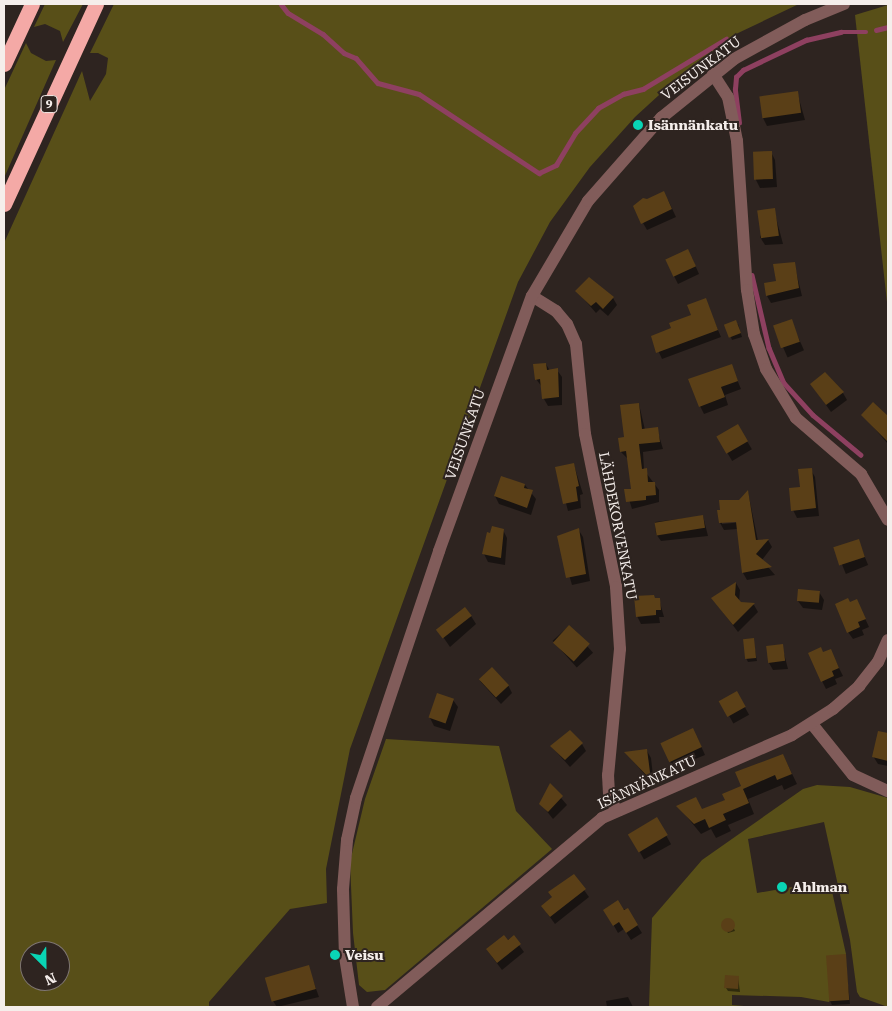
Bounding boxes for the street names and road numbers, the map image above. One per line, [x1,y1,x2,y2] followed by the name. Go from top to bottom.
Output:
[658,33,744,103] street label: VEISUNKATU
[40,95,58,114] road number: 9
[442,386,488,482] street label: VEISUNKATU
[595,450,641,602] street label: LÄHDEKORVENKATU
[595,752,699,812] street label: ISÄNNÄNKATU

